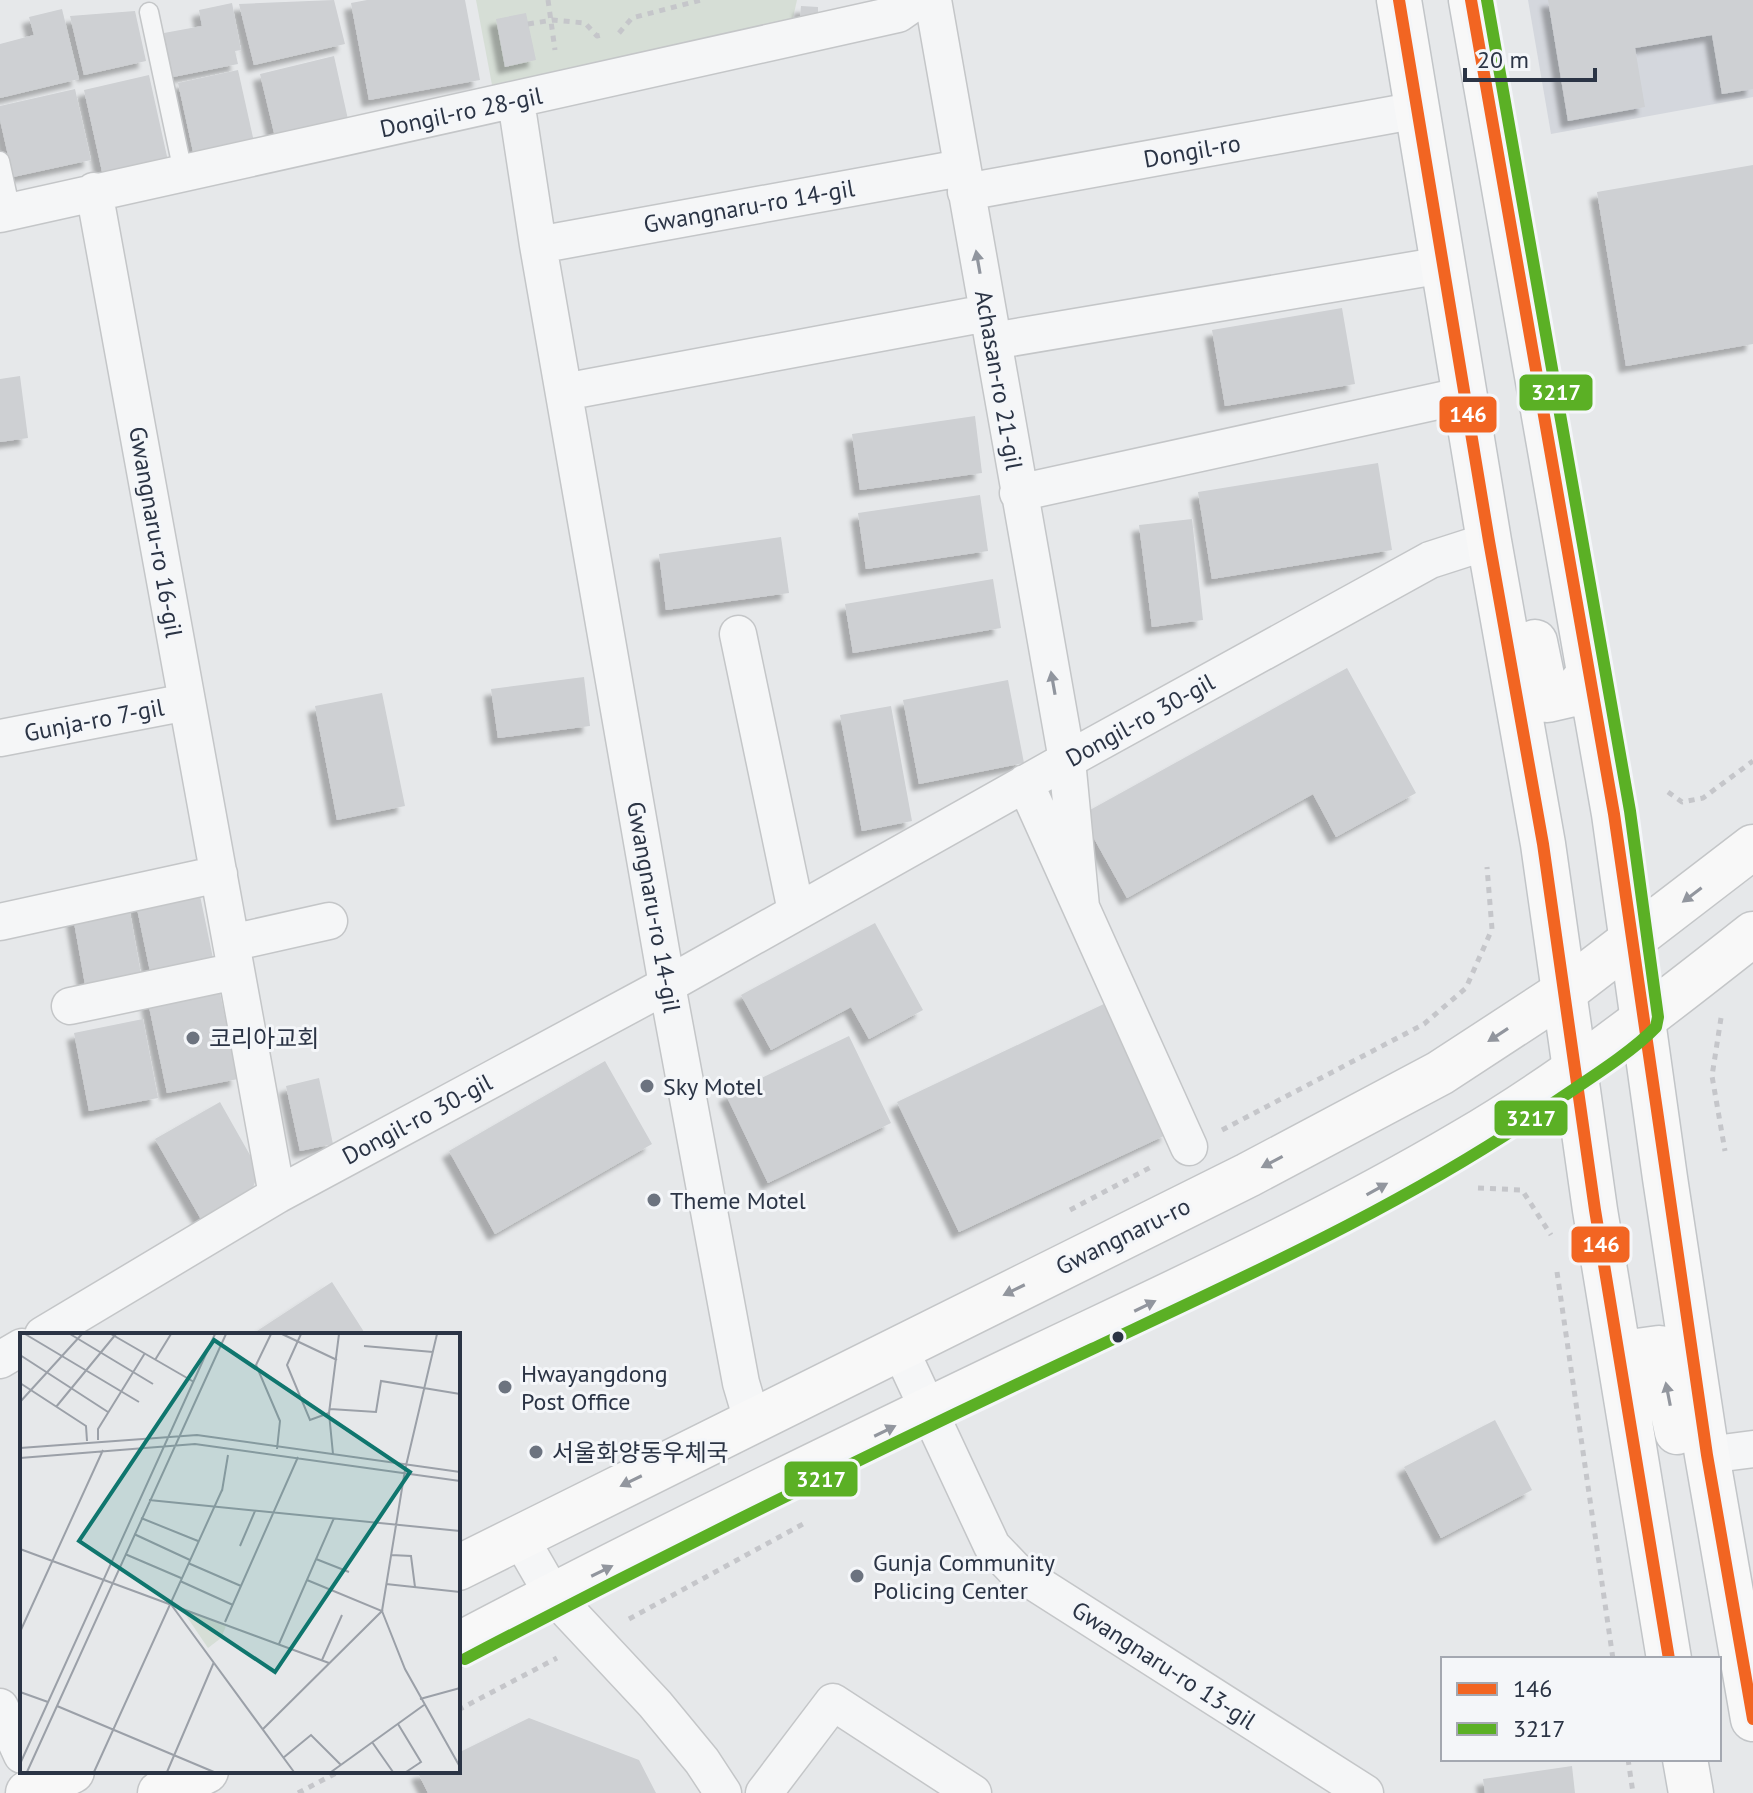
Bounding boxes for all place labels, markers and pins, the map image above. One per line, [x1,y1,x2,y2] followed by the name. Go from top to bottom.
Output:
[209,1023,319,1054] place label: 코리아교회
[184,1029,202,1047] marker: 코리아교회
[663,1071,763,1102] place label: Sky Motel
[638,1077,656,1095] marker: Sky Motel
[670,1185,806,1216] place label: Theme Motel
[645,1191,663,1209] marker: Theme Motel
[1110,1329,1126,1345] unlabelled marker
[521,1358,668,1417] place label: Hwayangdong Post Office
[496,1378,514,1396] marker: Hwayangdong Post Office
[552,1437,729,1468] place label: 서울화양동우체국
[527,1443,545,1461] marker: 서울화양동우체국
[873,1547,1055,1606] place label: Gunja Community Policing Center
[848,1567,866,1585] marker: Gunja Community Policing Center

